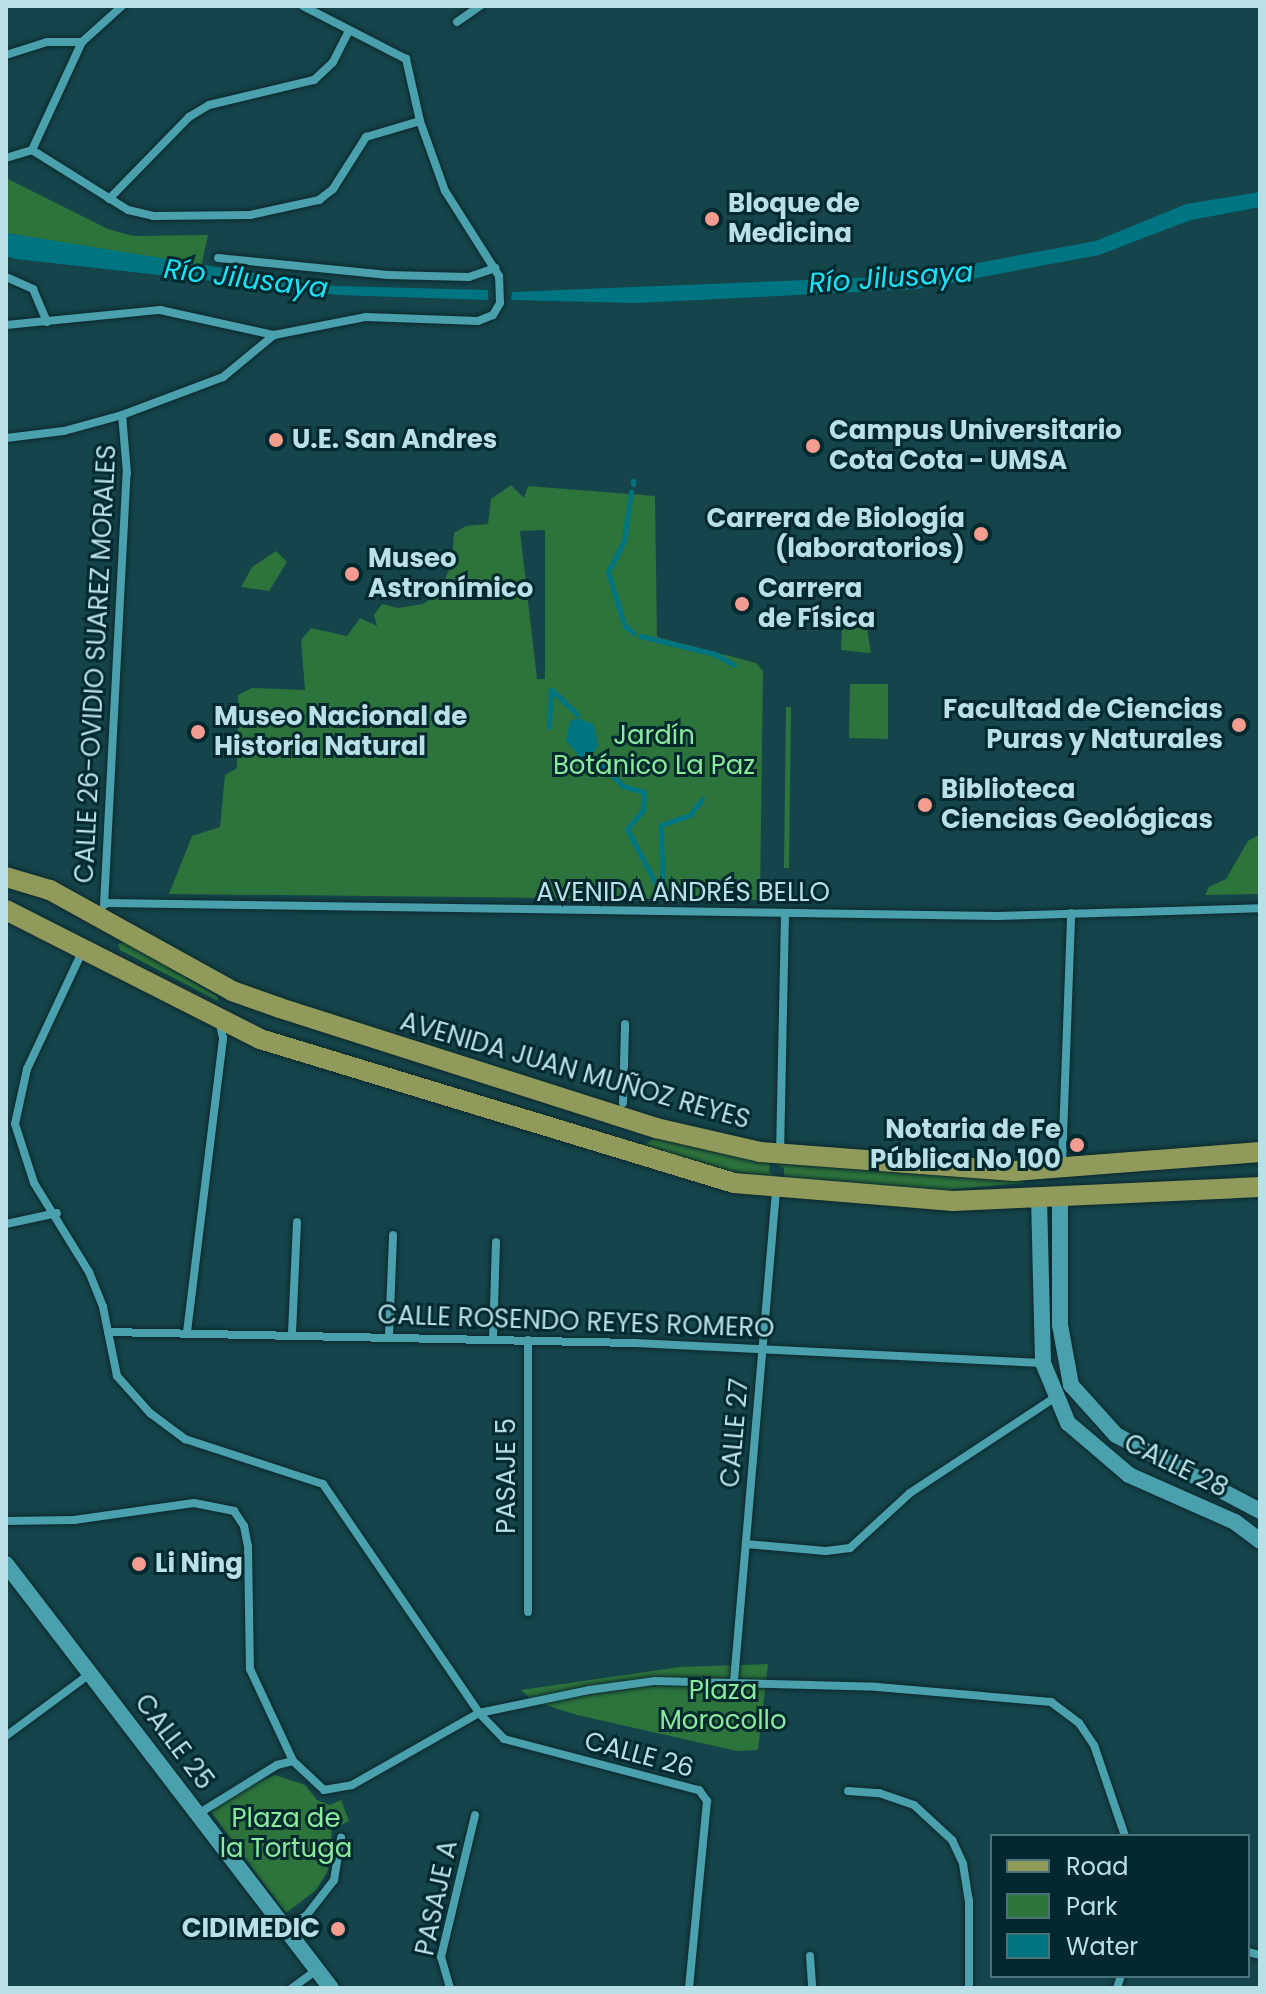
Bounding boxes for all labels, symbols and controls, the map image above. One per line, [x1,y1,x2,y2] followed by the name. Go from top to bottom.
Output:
[728,188,860,250] place label: Bloque de Medicina
[703,210,721,228] marker: Bloque de Medicina
[162,252,330,306] water label: Río Jilusaya
[808,255,974,301] water label: Río Jilusaya
[829,415,1122,476] place label: Campus Universitario Cota Cota - UMSA
[292,424,497,456] place label: U.E. San Andres
[267,431,285,449] marker: U.E. San Andres
[804,437,822,455] marker: Campus Universitario Cota Cota - UMSA
[69,444,123,884] street label: CALLE 26-OVIDIO SUAREZ MORALES
[707,503,965,564] place label: Carrera de Biología (laboratorios)
[972,525,990,543] marker: Carrera de Biología (laboratorios)
[368,543,533,604] place label: Museo Astronímico
[343,565,361,583] marker: Museo Astronímico
[758,573,875,634] place label: Carrera de Física
[733,595,751,613] marker: Carrera de Física
[943,694,1223,756] place label: Facultad de Ciencias Puras y Naturales
[214,701,467,762] place label: Museo Nacional de Historia Natural
[1230,716,1248,734] marker: Facultad de Ciencias Puras y Naturales
[553,720,755,782] park label: Jardín Botánico La Paz
[189,723,207,741] marker: Museo Nacional de Historia Natural
[941,774,1213,836] place label: Biblioteca Ciencias Geológicas
[916,796,934,814] marker: Biblioteca Ciencias Geológicas
[536,877,830,909] street label: AVENIDA ANDRÉS BELLO
[396,1006,754,1136] street label: AVENIDA JUAN MUÑOZ REYES
[870,1114,1061,1176] place label: Notaria de Fe Pública No 100
[1068,1136,1086,1154] marker: Notaria de Fe Pública No 100
[377,1299,775,1345] street label: CALLE ROSENDO REYES ROMERO
[715,1377,755,1489] street label: CALLE 27
[491,1418,523,1534] street label: PASAJE 5
[1119,1427,1233,1505] street label: CALLE 28
[155,1548,243,1580] place label: Li Ning
[130,1555,148,1573] marker: Li Ning
[659,1675,787,1736] park label: Plaza Morocollo
[128,1688,220,1796] street label: CALLE 25
[581,1725,697,1785] street label: CALLE 26
[220,1803,352,1864] park label: Plaza de la Tortuga
[990,1834,1250,1978] legend
[410,1838,464,1958] street label: PASAJE A
[1066,1850,1128,1883] text: Road
[1066,1890,1117,1923] text: Park
[182,1913,320,1945] place label: CIDIMEDIC
[327,1918,349,1940] marker: CIDIMEDIC
[1066,1930,1138,1963] text: Water

